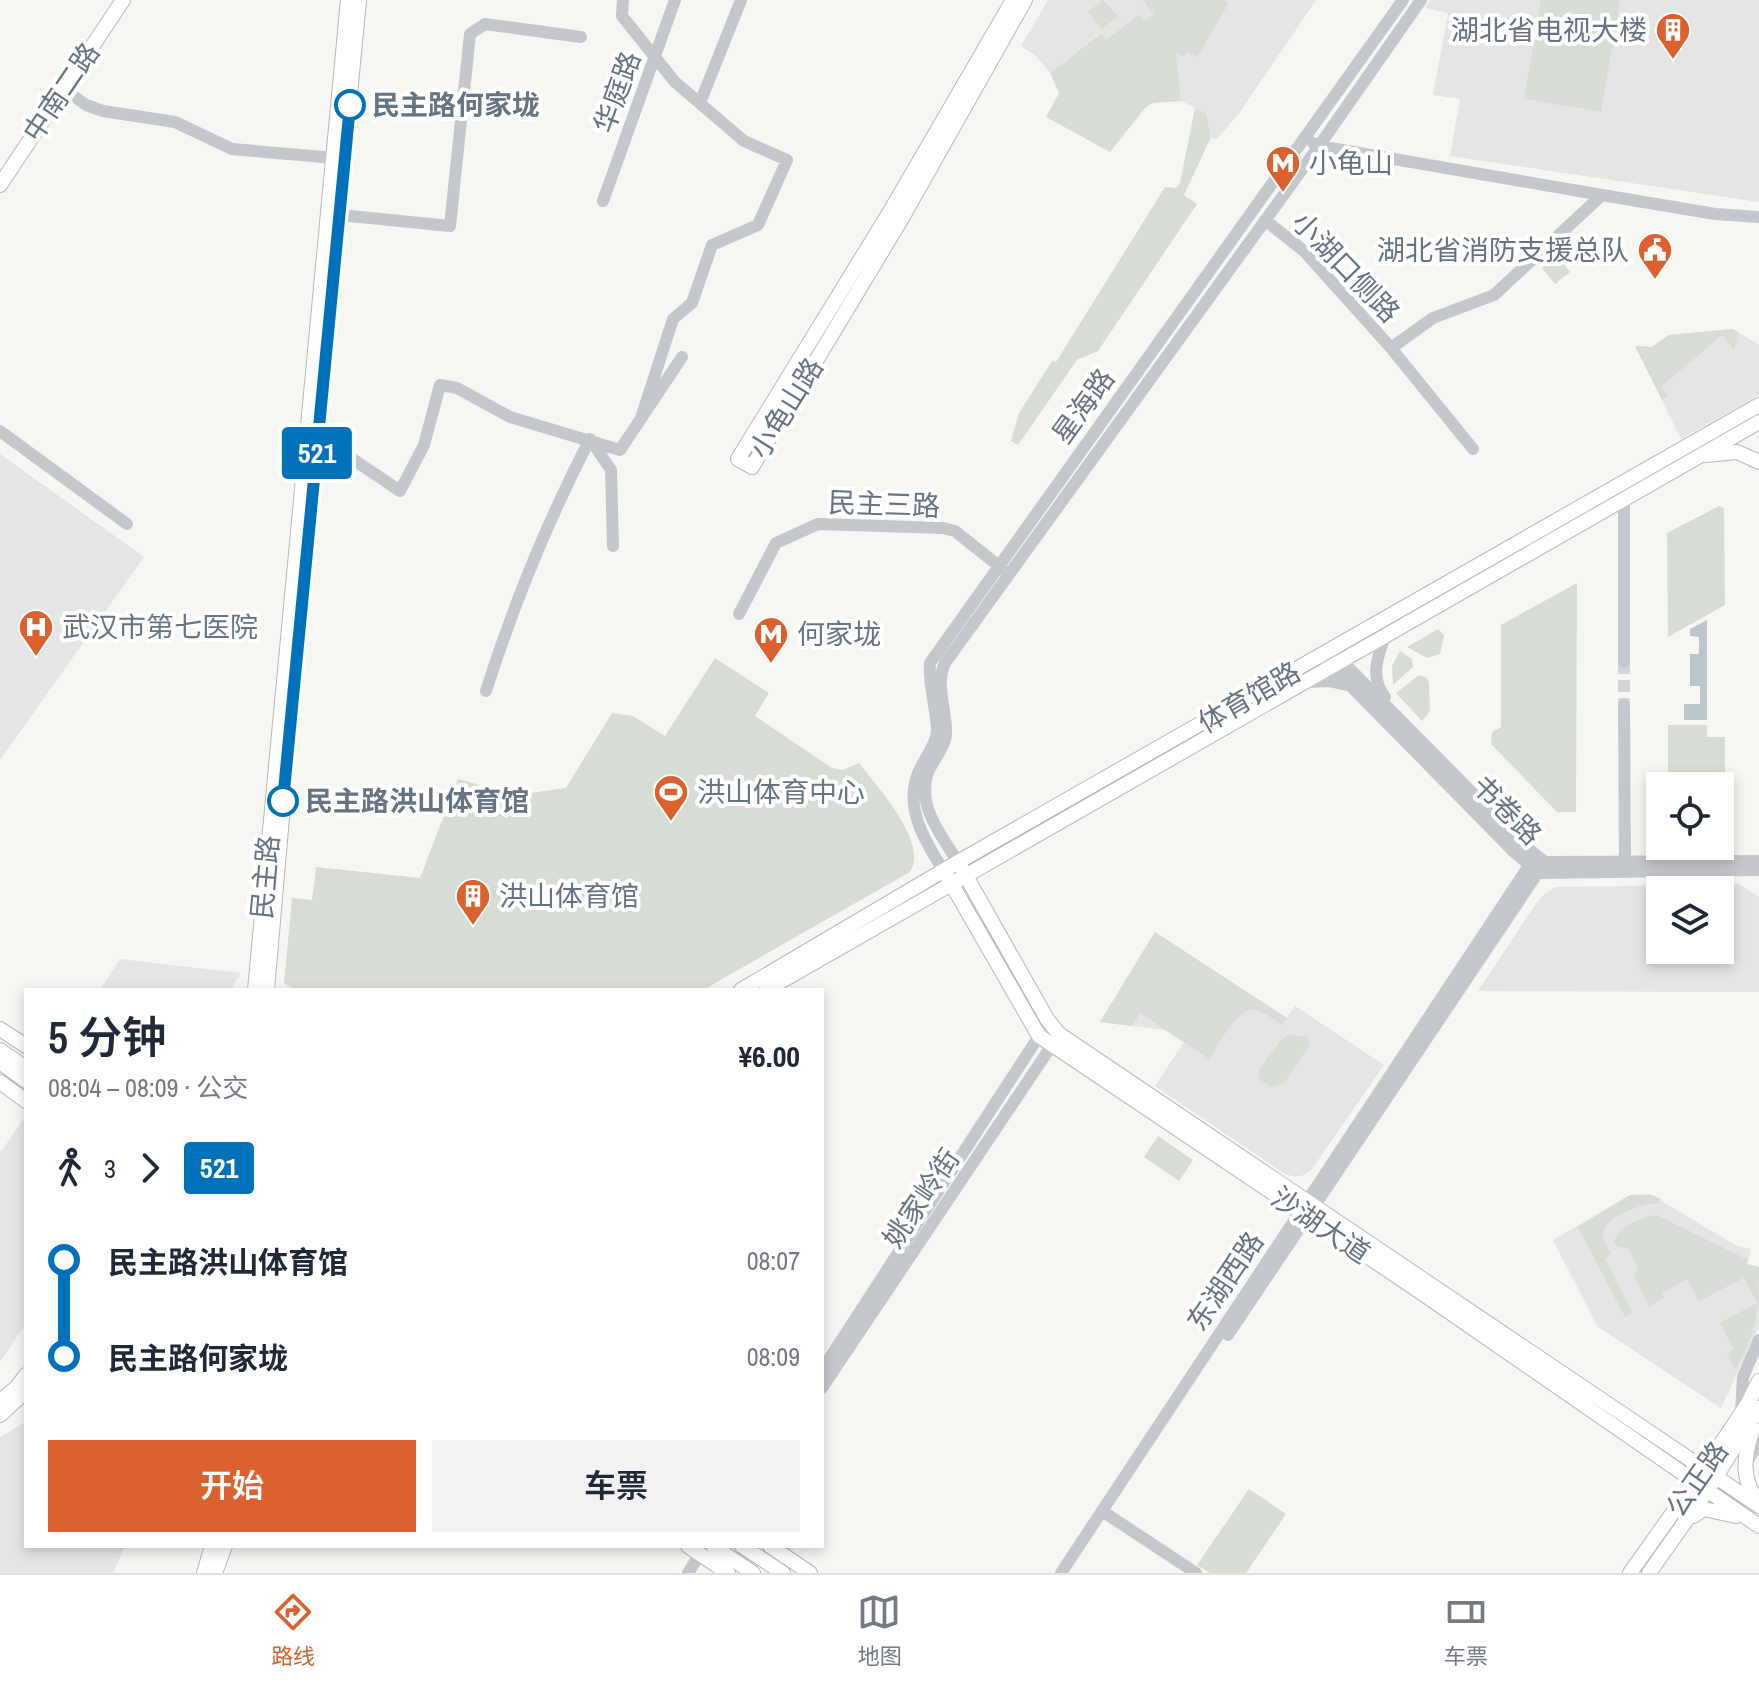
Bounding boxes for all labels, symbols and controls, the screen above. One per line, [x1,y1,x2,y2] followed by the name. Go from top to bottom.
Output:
[1451,11,1647,49] place label: 湖北省电视大楼
[1654,11,1692,61] building icon: 湖北省电视大楼
[14,35,108,149] street label: 中南二路
[585,46,649,138] street label: 华庭路
[372,86,540,124] place label: 民主路何家垅
[335,90,365,120] marker: 民主路何家垅
[1264,144,1302,194] metro station icon: 小龟山
[1309,144,1393,182] place label: 小龟山
[1284,203,1408,331] street label: 小湖口侧路
[1377,231,1629,269] place label: 湖北省消防支援总队
[1636,231,1674,281] public building icon: 湖北省消防支援总队
[740,350,832,466] street label: 小龟山路
[1043,361,1123,451] street label: 星海路
[271,427,363,479] line badge: 521
[298,434,336,472] text: 521
[827,483,941,525] street label: 民主三路
[17,608,55,658] hospital icon: 武汉市第七医院
[62,608,258,646] place label: 武汉市第七医院
[752,615,790,665] metro station icon: 何家垅
[797,615,881,653] place label: 何家垅
[1191,653,1307,741] street label: 体育馆路
[1464,767,1550,853] street label: 书卷路
[1646,772,1734,964] map controls
[1646,772,1734,860] button: locate
[652,773,690,823] sports icon: 洪山体育中心
[697,773,865,811] place label: 洪山体育中心
[305,782,529,820] place label: 民主路洪山体育馆
[268,786,298,816] marker: 民主路洪山体育馆
[242,833,288,921] street label: 民主路
[1646,876,1734,964] button: layers
[454,877,492,927] building icon: 洪山体育馆
[499,877,639,915] place label: 洪山体育馆
[48,1007,166,1067] text: 5 分钟
[738,1036,800,1076] text: ¥6.00
[48,1070,248,1105] text: 08:04 – 08:09 · 公交
[874,1141,968,1255] street label: 姚家岭街
[48,1146,92,1190] icon: walk
[128,1146,172,1190] icon: forward
[200,1149,238,1187] text: 521
[104,1151,116,1186] text: 3
[1264,1178,1378,1272] street label: 沙湖大道
[1178,1224,1272,1338] street label: 东湖西路
[108,1242,348,1282] text: 民主路洪山体育馆
[747,1243,800,1278] text: 08:07
[108,1338,288,1378] text: 民主路何家垅
[747,1339,800,1374] text: 08:09
[1657,1434,1737,1524] street label: 公正路
[48,1440,416,1532] button: 开始
[432,1440,800,1532] button: 车票
[271,1590,315,1671] tab: 路线
[857,1590,902,1671] tab: 地图
[1444,1590,1488,1671] tab: 车票

